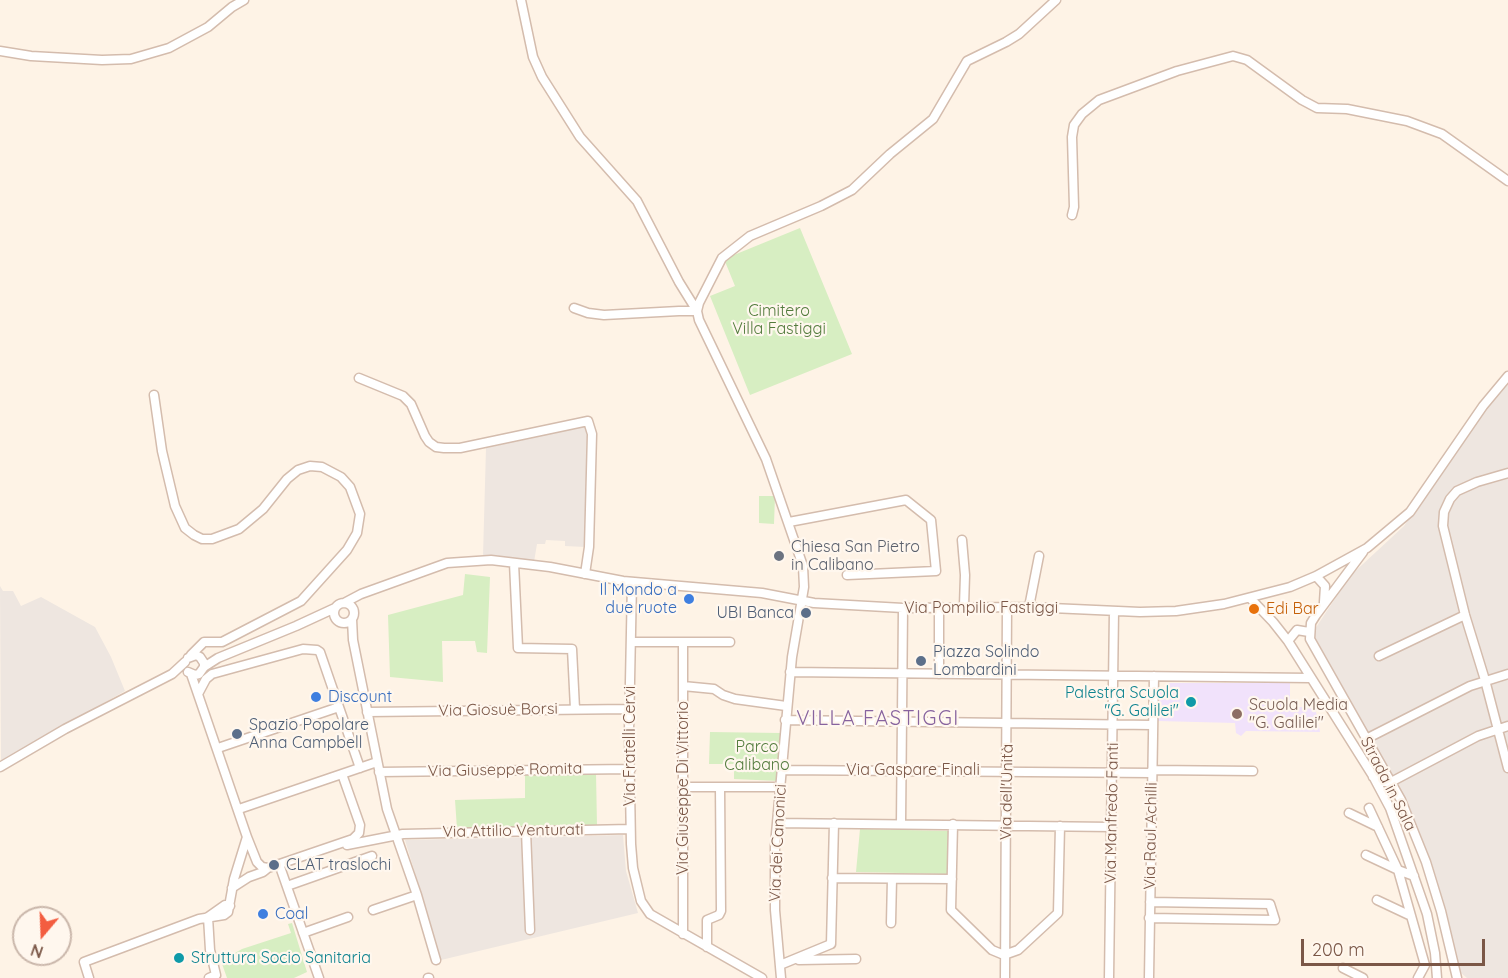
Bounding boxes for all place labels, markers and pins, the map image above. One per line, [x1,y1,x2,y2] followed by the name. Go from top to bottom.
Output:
[791,537,920,575] place label: Chiesa San Pietro in Calibano
[772,549,786,563] marker: Chiesa San Pietro in Calibano
[599,580,677,618] place label: Il Mondo a due ruote
[682,592,696,606] marker: Il Mondo a due ruote
[1266,599,1319,619] place label: Edi Bar
[1247,602,1261,616] marker: Edi Bar
[716,603,794,623] place label: UBI Banca
[799,606,813,620] marker: UBI Banca
[933,642,1039,680] place label: Piazza Solindo Lombardini
[914,654,928,668] marker: Piazza Solindo Lombardini
[1065,683,1179,721] place label: Palestra Scuola "G. Galilei"
[328,687,392,707] place label: Discount
[309,690,323,704] marker: Discount
[1184,695,1198,709] marker: Palestra Scuola "G. Galilei"
[1249,695,1348,733] place label: Scuola Media "G. Galilei"
[1230,707,1244,721] marker: Scuola Media "G. Galilei"
[249,715,369,753] place label: Spazio Popolare Anna Campbell
[230,727,244,741] marker: Spazio Popolare Anna Campbell
[286,855,391,875] place label: CLAT traslochi
[267,858,281,872] marker: CLAT traslochi
[275,904,308,924] place label: Coal
[256,907,270,921] marker: Coal
[191,948,371,968] place label: Struttura Socio Sanitaria
[172,951,186,965] marker: Struttura Socio Sanitaria

